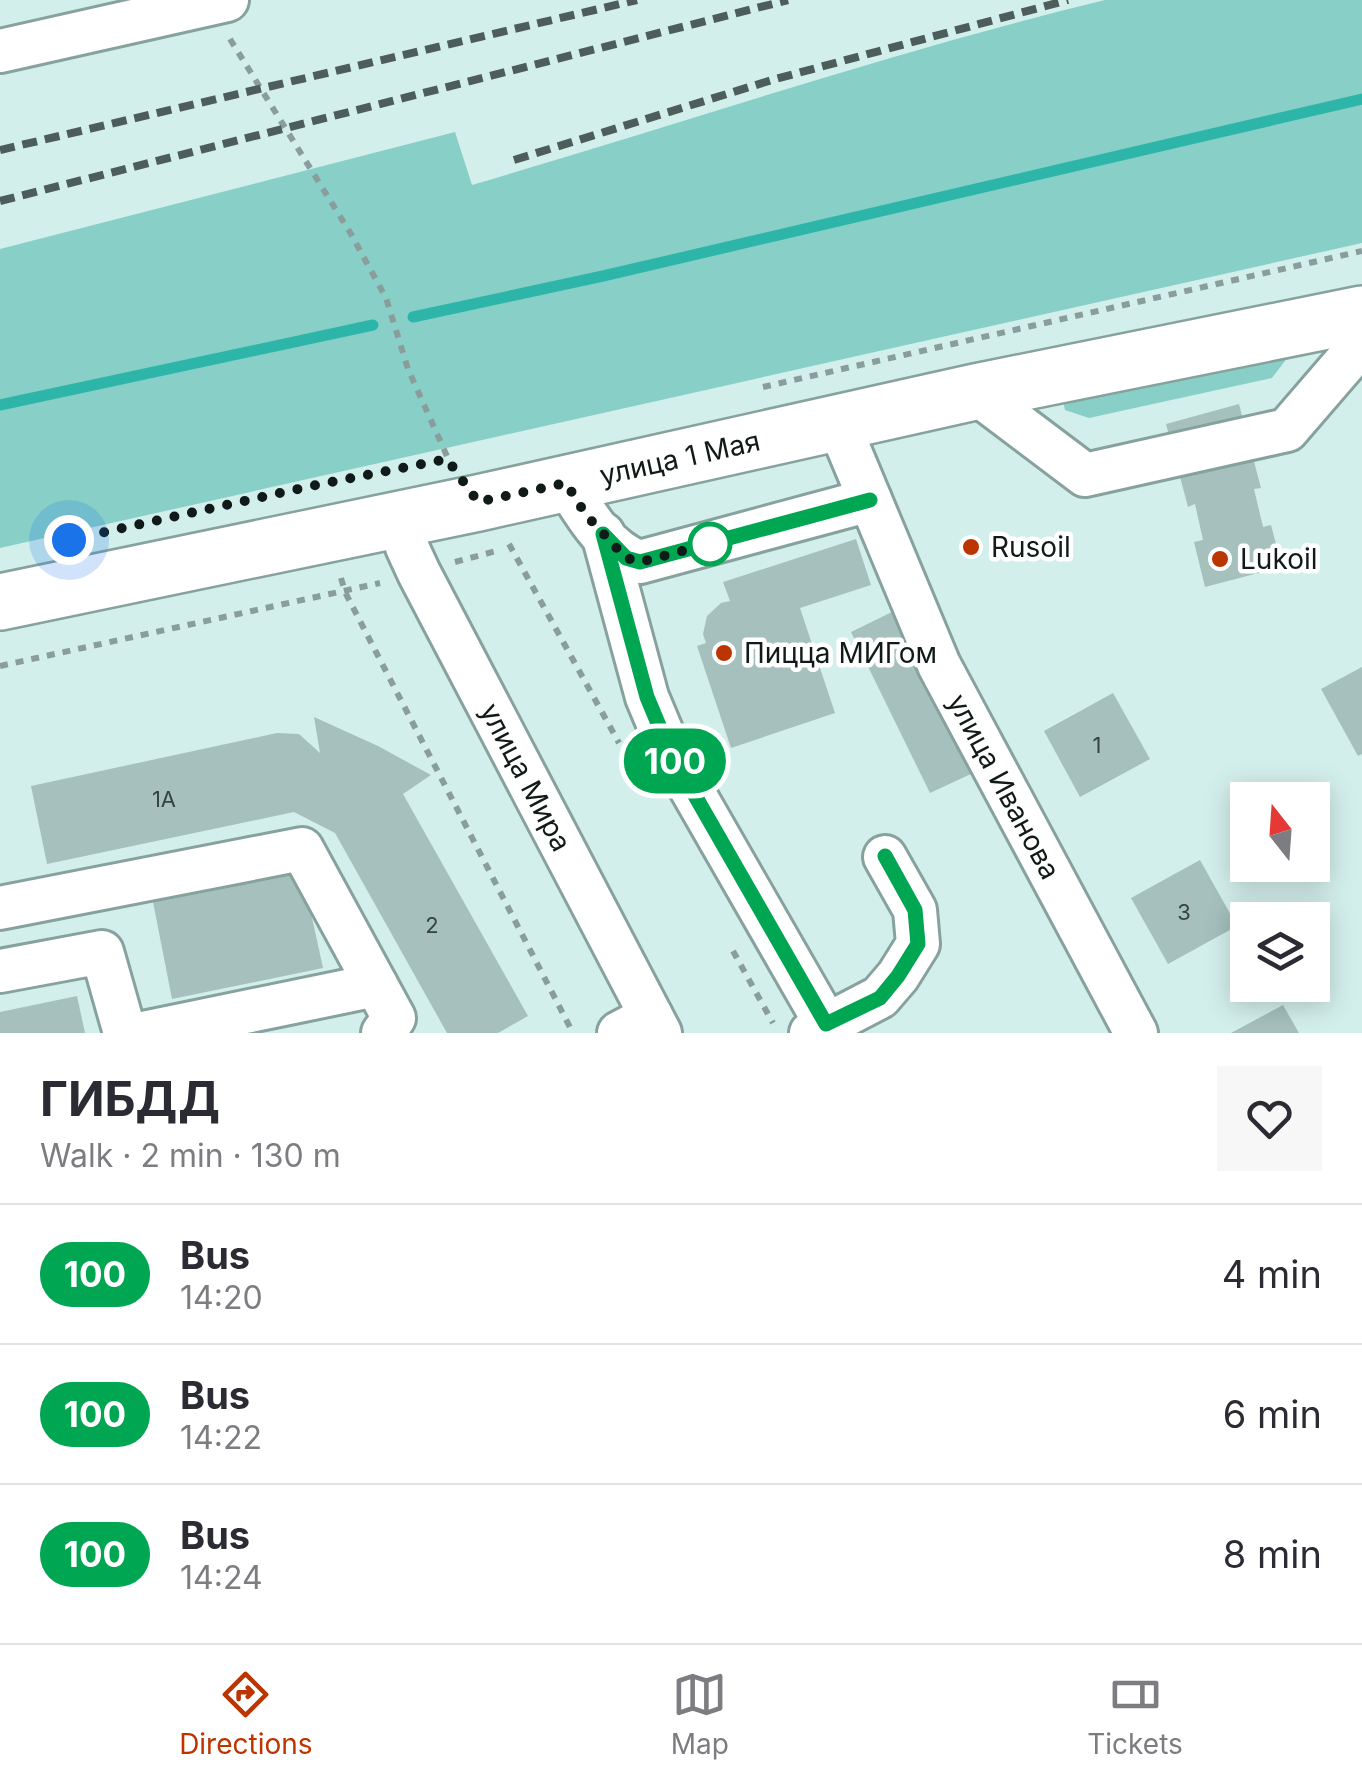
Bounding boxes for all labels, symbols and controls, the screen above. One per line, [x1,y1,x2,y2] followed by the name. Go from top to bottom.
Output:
[596,424,763,492] street label: улица 1 Мая
[44,515,94,565] your location
[689,523,731,565] unlabelled marker
[991,530,1071,564] place label: Rusoil
[960,536,982,558] marker: Rusoil
[1240,542,1317,576] place label: Lukoil
[1209,548,1231,570] marker: Lukoil
[744,636,937,670] place label: Пицца МИГом
[713,642,735,664] marker: Пицца МИГом
[941,688,1067,885] street label: улица Иванова
[473,697,579,857] street label: улица Мира
[618,728,732,794] line badge: 100
[1093,732,1101,758] house number: 1
[644,740,706,782] text: 100
[1230,782,1330,882] north arrow
[1230,782,1330,1002] map controls
[152,786,176,812] house number: 1А
[1177,899,1191,925] house number: 3
[1230,902,1330,1002] button: layers
[425,912,439,938] house number: 2
[1217,1066,1322,1171] button: heart
[40,1069,220,1128] text: ГИБДД
[40,1136,341,1175] text: Walk · 2 min · 130 m
[180,1232,250,1278] text: Bus
[1222,1251,1322,1297] text: 4 min
[64,1253,126,1295] text: 100
[180,1278,263,1317] text: 14:20
[180,1372,250,1418] text: Bus
[1223,1391,1322,1437] text: 6 min
[64,1393,126,1435] text: 100
[180,1418,262,1457] text: 14:22
[180,1512,250,1558] text: Bus
[1223,1531,1322,1577] text: 8 min
[64,1533,126,1575] text: 100
[180,1558,263,1597] text: 14:24
[179,1667,313,1761] tab: Directions
[671,1667,729,1761] tab: Map
[1087,1667,1183,1761] tab: Tickets

